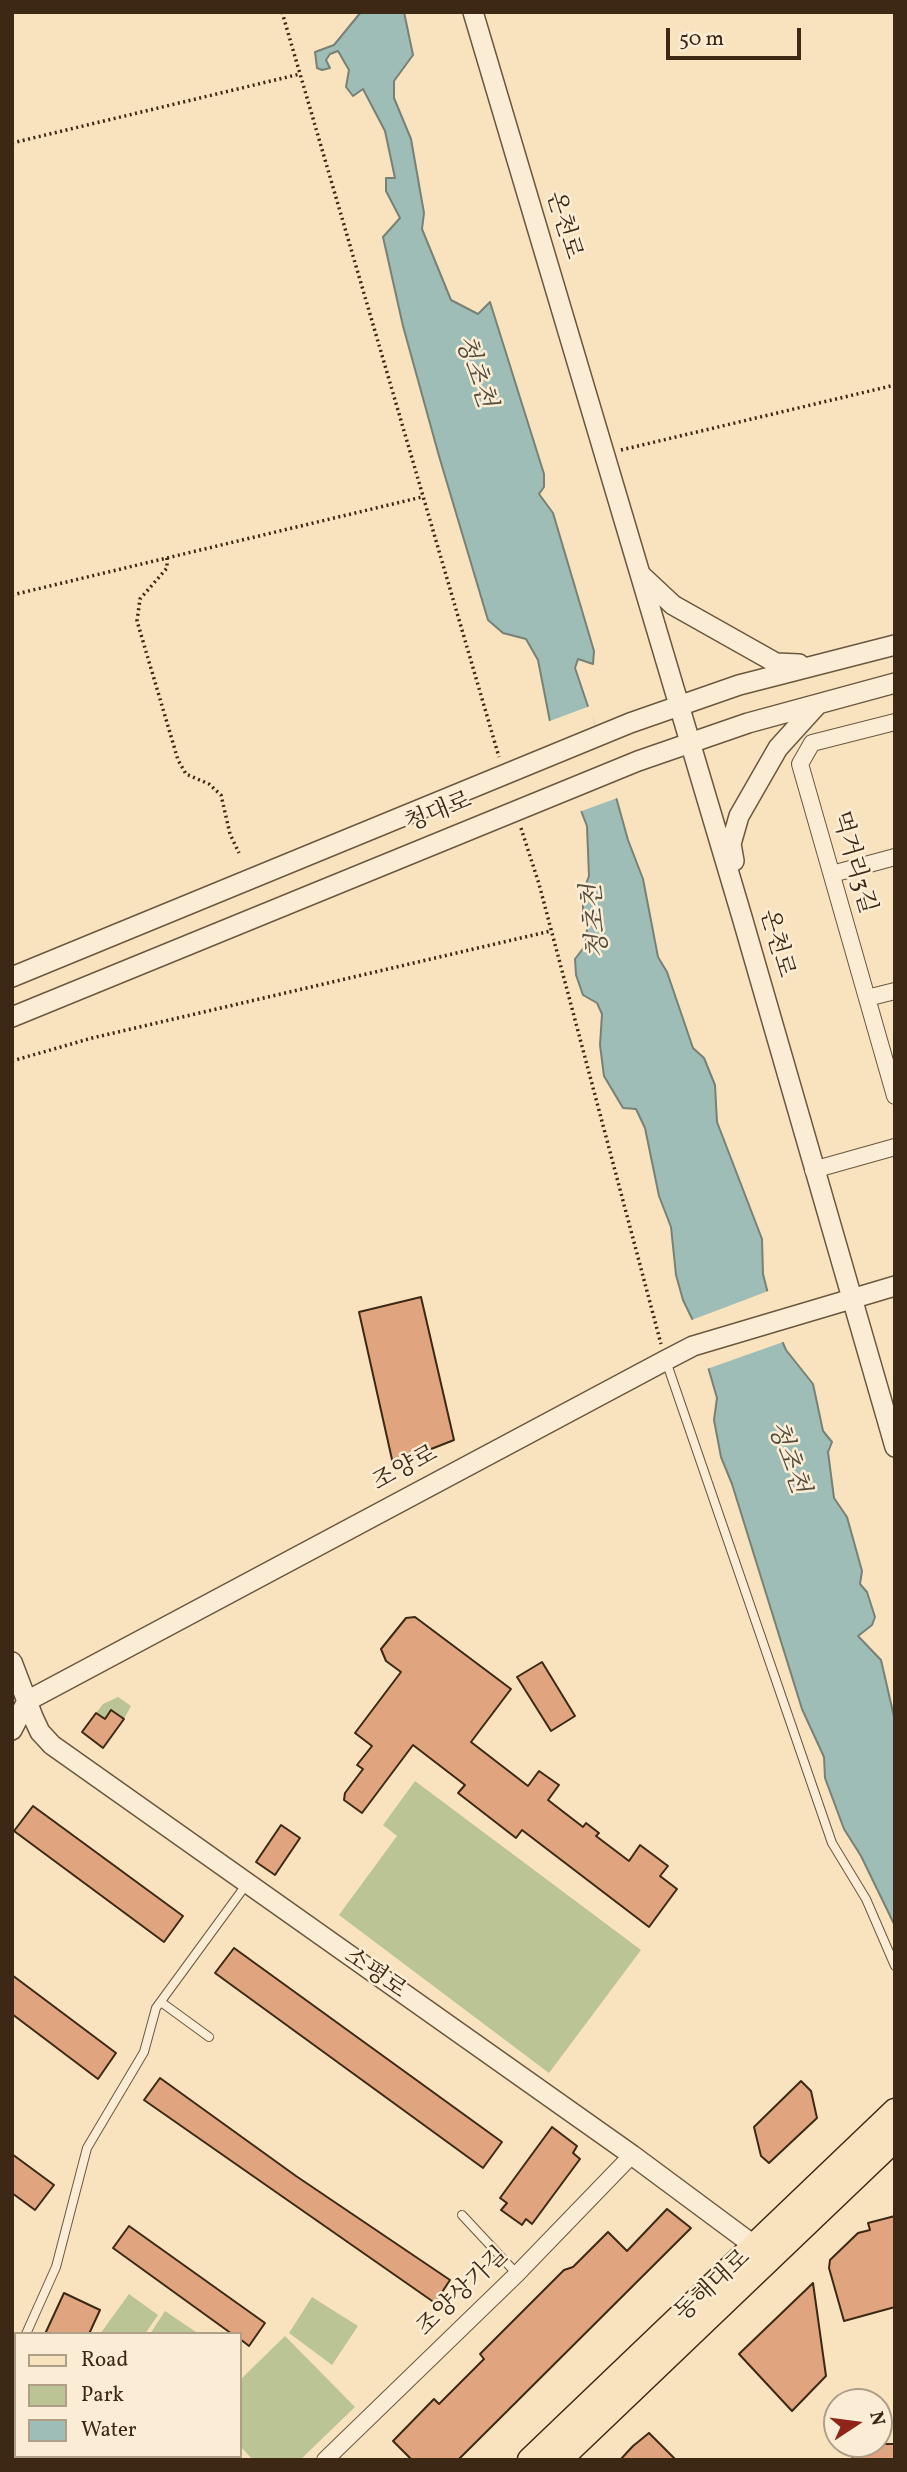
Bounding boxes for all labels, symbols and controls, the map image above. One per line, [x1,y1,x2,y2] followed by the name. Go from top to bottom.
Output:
[669,14,804,58] scale bar
[679,25,724,54] text: 50 m
[538,189,586,263] street label: 온천로
[446,331,500,413] water label: 청초천
[401,788,477,840] street label: 청대로
[824,809,880,917] street label: 먹거리3길
[579,882,617,960] water label: 청초천
[752,907,798,981] street label: 온천로
[758,1417,814,1499] water label: 청초천
[369,1441,443,1499] street label: 조양로
[337,1943,411,2007] street label: 소평로
[412,2242,516,2344] street label: 조양상가길
[670,2245,758,2329] street label: 동해대로
[14,2332,242,2458] legend
[81,2346,128,2375] text: Road
[81,2381,124,2410] text: Park
[823,2388,893,2458] north arrow
[862,2409,891,2428] text: N
[81,2416,137,2445] text: Water

